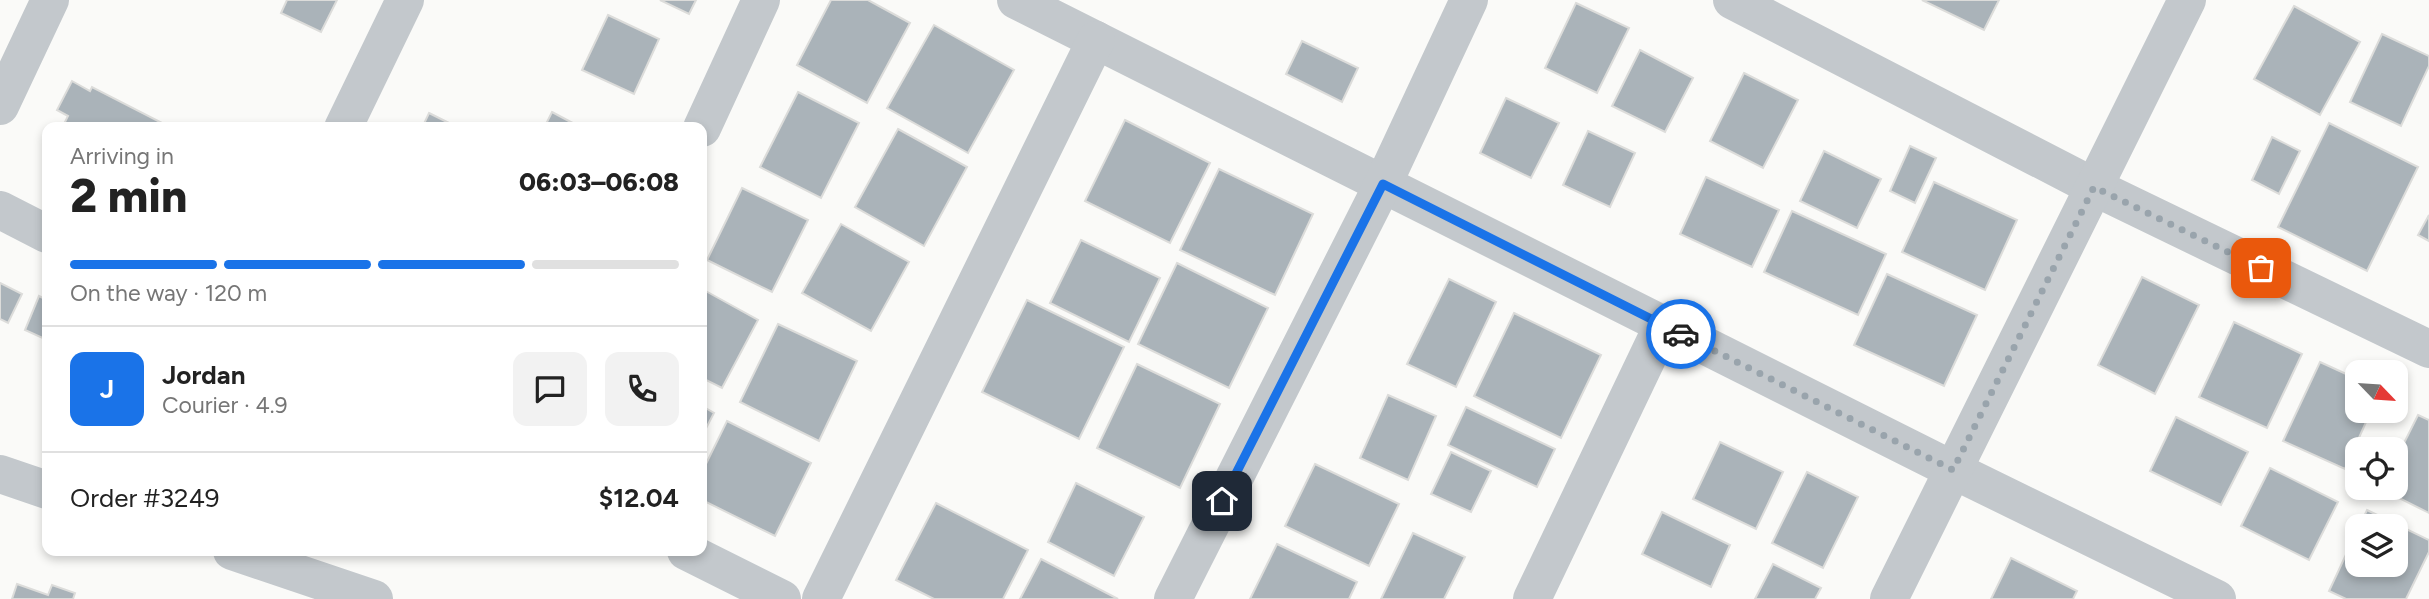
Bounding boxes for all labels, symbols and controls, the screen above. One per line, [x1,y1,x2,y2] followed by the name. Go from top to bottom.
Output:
[70,142,174,170] text: Arriving in
[519,166,679,198] text: 06:03–06:08
[70,168,187,224] text: 2 min
[2231,238,2291,298] pin
[2242,249,2280,287] icon: bag
[70,279,267,307] text: On the way · 120 m
[1646,299,1716,369] courier
[1662,315,1700,353] icon: car
[513,352,587,426] button: chat
[605,352,679,426] button: phone
[162,359,245,391] text: Jordan
[2345,360,2408,424] north arrow
[2345,360,2408,577] map controls
[100,373,114,405] text: J
[162,391,288,419] text: Courier · 4.9
[2345,437,2408,500] button: locate
[1192,471,1252,531] pin
[70,482,220,514] text: Order #3249
[599,482,679,514] text: $12.04
[1203,482,1241,520] icon: home
[2345,514,2408,577] button: layers

